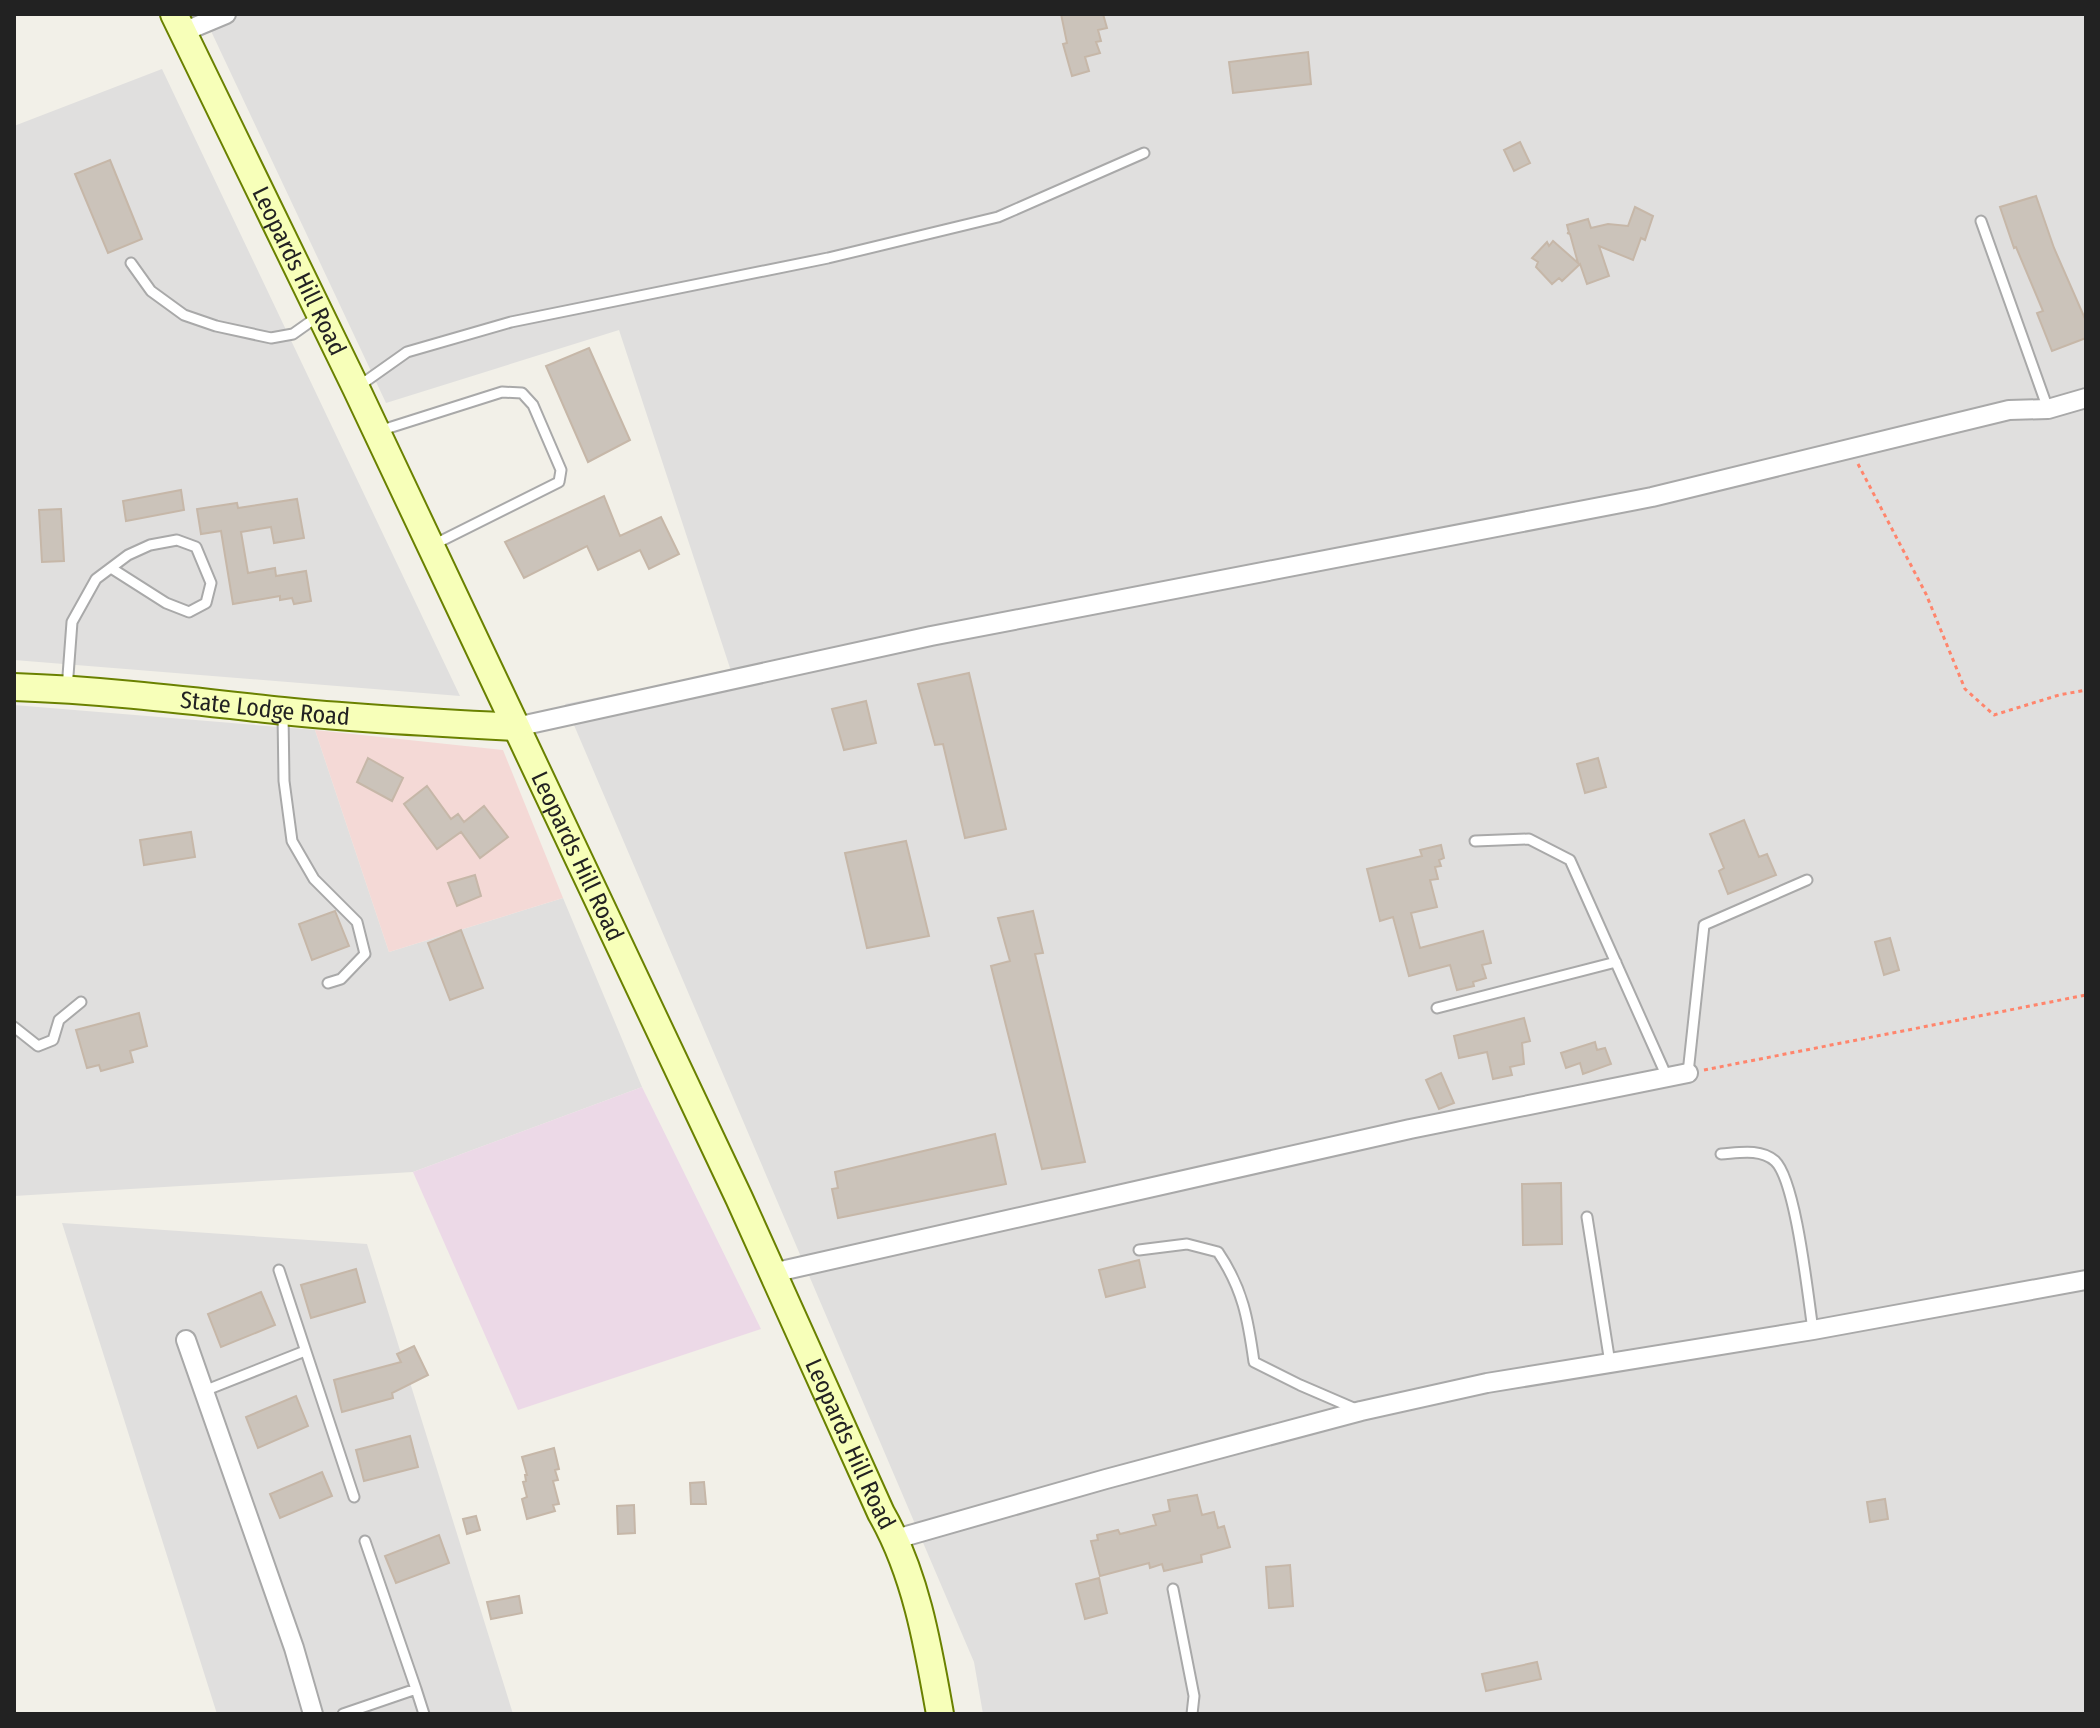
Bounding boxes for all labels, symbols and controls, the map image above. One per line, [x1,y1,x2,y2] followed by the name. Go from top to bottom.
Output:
[246,182,352,360] street label: Leopards Hill Road
[179,686,351,731] street label: State Lodge Road
[525,767,629,946] street label: Leopards Hill Road
[799,1355,901,1534] street label: Leopards Hill Road

